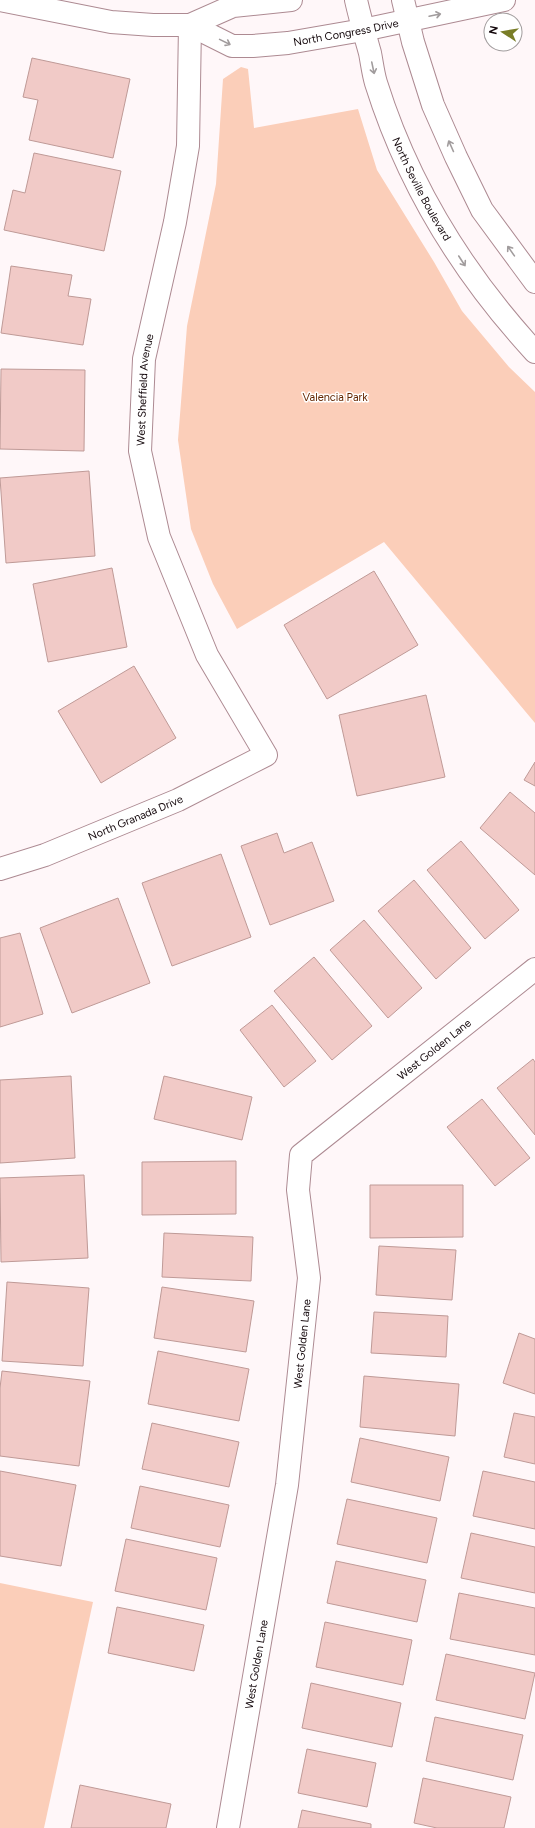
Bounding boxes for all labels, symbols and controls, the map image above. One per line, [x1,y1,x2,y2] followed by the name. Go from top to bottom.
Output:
[429,10,442,18] one-way arrow
[483,12,523,52] north arrow
[292,16,400,48] street label: North Congress Drive
[486,25,501,36] text: N
[219,39,231,46] one-way arrow
[369,61,377,74] one-way arrow
[390,135,454,243] street label: North Seville Boulevard
[447,140,454,152] one-way arrow
[507,246,515,257] one-way arrow
[458,255,466,266] one-way arrow
[134,332,156,446] street label: West Sheffield Avenue
[302,391,368,404] park label: Valencia Park
[86,792,185,843] street label: North Granada Drive
[395,1016,473,1082] street label: West Golden Lane
[291,1298,313,1389] street label: West Golden Lane
[242,1619,270,1710] street label: West Golden Lane

